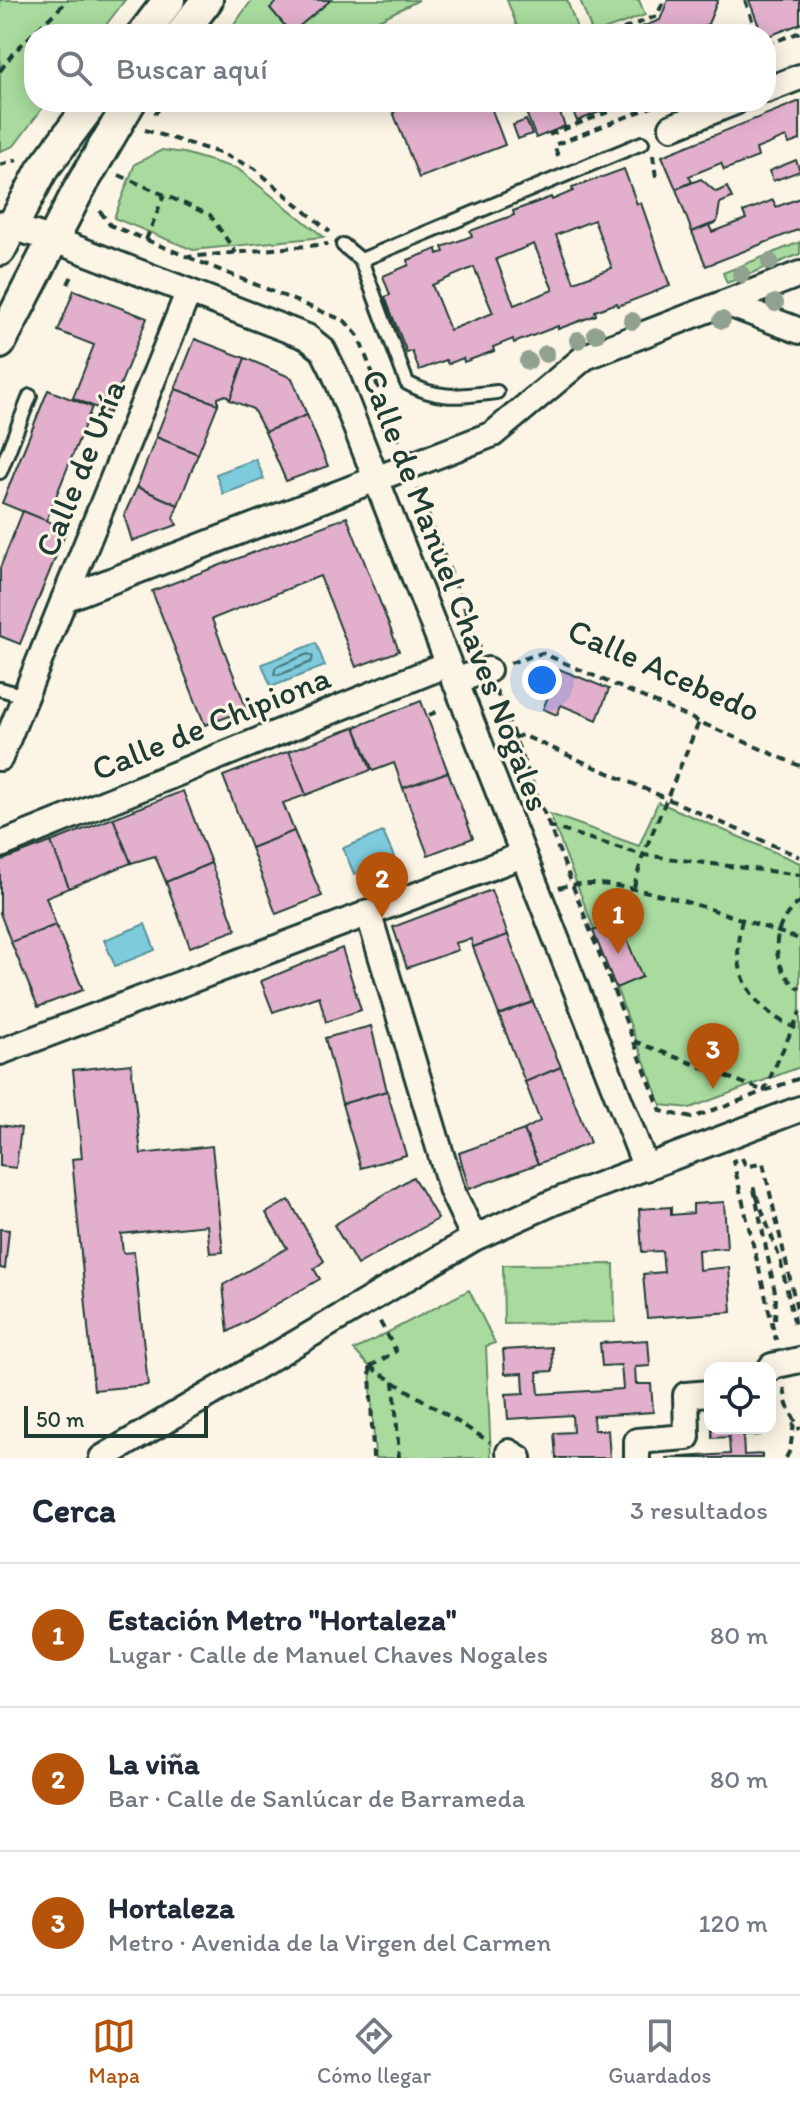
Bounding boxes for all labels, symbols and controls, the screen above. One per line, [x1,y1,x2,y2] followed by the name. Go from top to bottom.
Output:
[24,24,776,112] search box
[52,46,96,90] icon: search
[116,50,268,87] text: Buscar aquí
[353,364,559,816] street label: Calle de Manuel Chaves Nogales
[26,373,134,563] street label: Calle de Uría
[562,609,766,731] street label: Calle Acebedo
[86,656,337,790] street label: Calle de Chipiona
[522,660,562,700] your location
[356,852,408,918] pin: 2
[592,888,644,954] pin: 1
[687,1023,739,1089] pin: 3
[704,1362,776,1434] map controls
[704,1362,776,1434] button: locate
[24,1402,208,1438] scale bar
[36,1406,85,1433] text: 50 m
[32,1490,116,1531] text: Cerca
[630,1494,768,1526] text: 3 resultados
[108,1601,457,1638] text: Estación Metro "Hortaleza"
[52,1619,64,1651] text: 1
[710,1619,768,1651] text: 80 m
[108,1638,548,1670] text: Lugar · Calle de Manuel Chaves Nogales
[108,1745,200,1782] text: La viña
[51,1763,65,1795] text: 2
[710,1763,768,1795] text: 80 m
[108,1782,525,1814] text: Bar · Calle de Sanlúcar de Barrameda
[108,1889,235,1926] text: Hortaleza
[51,1907,65,1939] text: 3
[699,1907,768,1939] text: 120 m
[108,1926,551,1958] text: Metro · Avenida de la Virgen del Carmen
[89,2014,140,2089] tab: Mapa
[317,2014,431,2089] tab: Cómo llegar
[608,2014,711,2089] tab: Guardados

